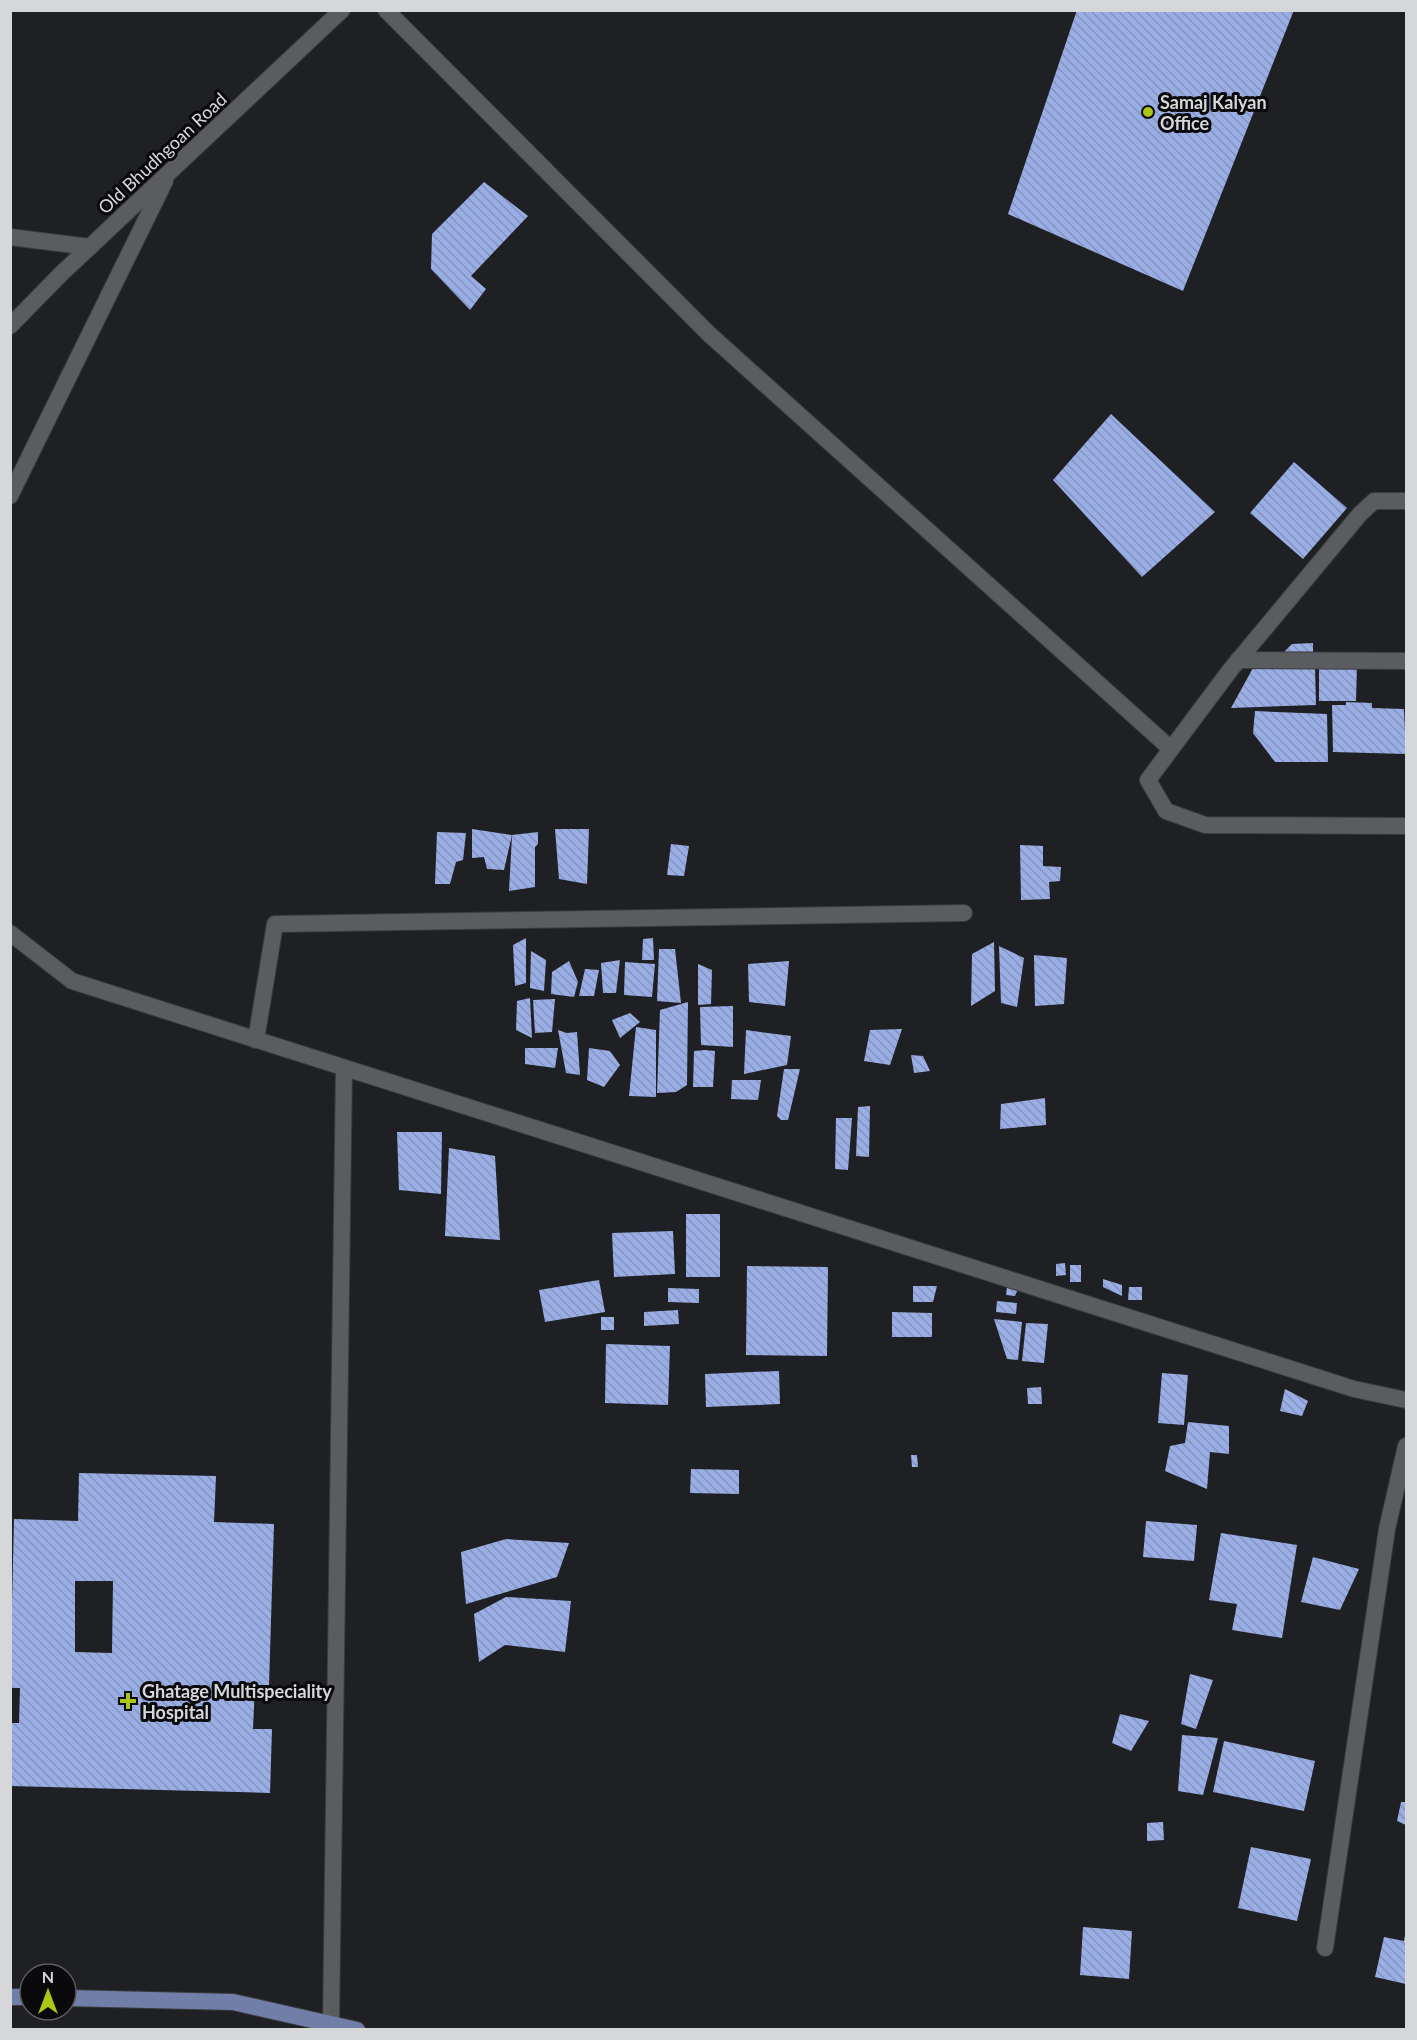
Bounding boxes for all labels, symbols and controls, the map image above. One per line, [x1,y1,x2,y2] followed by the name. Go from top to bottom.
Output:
[93,88,231,218] street label: Old Bhudhgoan Road
[1160,91,1267,134] place label: Samaj Kalyan Office
[1141,105,1155,119] marker: Samaj Kalyan Office
[142,1680,332,1723] place label: Ghatage Multispeciality Hospital
[119,1692,137,1710] marker: Ghatage Multispeciality Hospital
[18,1962,78,2022] north arrow
[42,1967,54,1986] text: N

